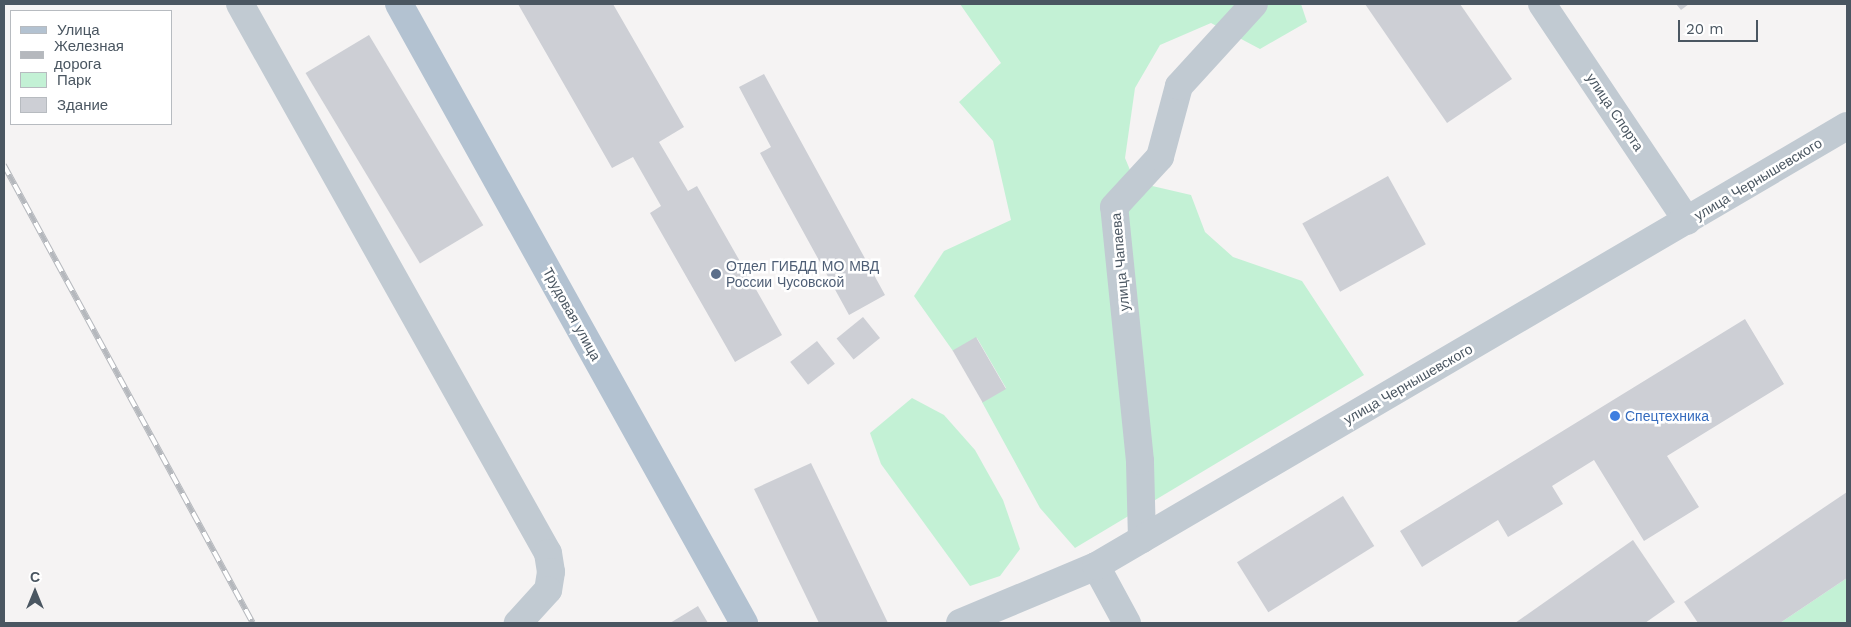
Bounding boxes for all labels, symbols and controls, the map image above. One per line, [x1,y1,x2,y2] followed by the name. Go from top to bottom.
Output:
[10,10,172,125] legend
[1681,10,1761,42] scale bar
[1686,20,1724,38] text: 20 m
[57,21,100,39] text: Улица
[54,37,124,73] text: Железная дорога
[1583,70,1647,154] street label: улица Спорта
[57,71,91,89] text: Парк
[57,96,108,114] text: Здание
[1691,134,1825,224] street label: улица Чернышевского
[1107,212,1133,312] street label: улица Чапаева
[726,258,879,290] place label: Отдел ГИБДД МО МВД России Чусовской
[539,265,605,363] street label: Трудовая улица
[710,268,722,280] marker: Отдел ГИБДД МО МВД России Чусовской
[1341,340,1475,428] street label: улица Чернышевского
[1625,408,1709,424] place label: Спецтехника
[1609,410,1621,422] marker: Спецтехника
[10,567,60,617] north arrow
[30,569,40,585] text: С

